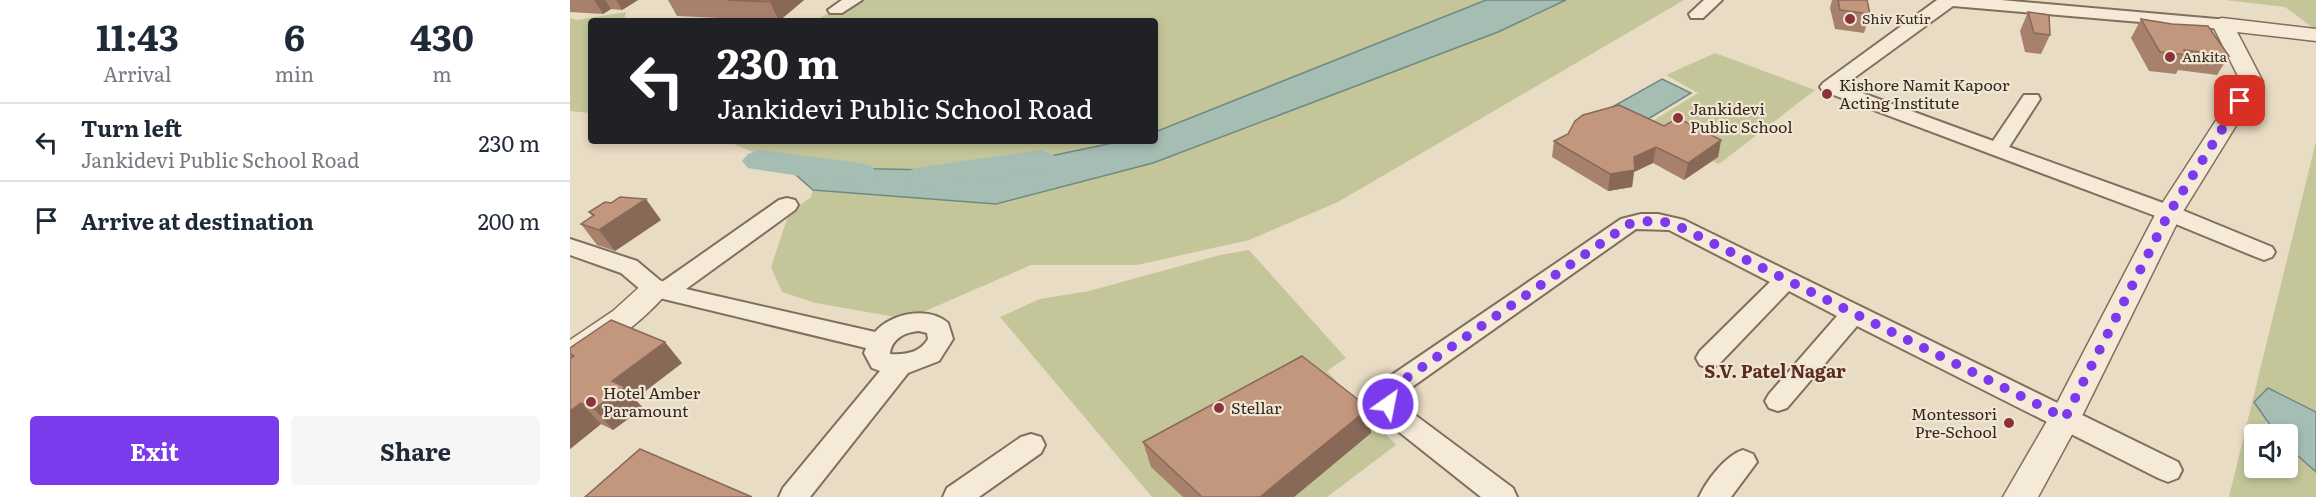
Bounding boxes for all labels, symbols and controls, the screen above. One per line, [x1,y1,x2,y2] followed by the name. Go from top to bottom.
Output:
[1862,8,1931,28] place label: Shiv Kutir
[96,9,179,62] text: 11:43
[284,9,305,62] text: 6
[410,9,474,62] text: 430
[1843,12,1857,26] marker: Shiv Kutir
[717,30,839,92] text: 230 m
[618,42,696,120] icon: left
[2182,46,2228,66] place label: Ankita
[2163,50,2177,64] marker: Ankita
[103,58,172,88] text: Arrival
[275,58,314,88] text: min
[432,58,452,88] text: m
[1839,72,2010,114] place label: Kishore Namit Kapoor Acting Institute
[2214,75,2265,126] pin
[2223,84,2256,117] icon: arrive
[717,87,1093,127] text: Jankidevi Public School Road
[1820,87,1834,101] marker: Kishore Namit Kapoor Acting Institute
[1690,96,1793,138] place label: Jankidevi Public School
[81,111,182,144] text: Turn left
[1671,111,1685,125] marker: Jankidevi Public School
[30,126,63,159] icon: left
[478,126,540,159] text: 230 m
[81,144,359,174] text: Jankidevi Public School Road
[30,204,63,237] icon: arrive
[81,204,314,237] text: Arrive at destination
[478,204,540,237] text: 200 m
[1704,357,1846,384] district label: S.V. Patel Nagar
[1356,372,1420,436] position arrow
[603,380,701,422] place label: Hotel Amber Paramount
[584,395,598,409] marker: Hotel Amber Paramount
[1231,395,1282,419] place label: Stellar
[1212,401,1226,415] marker: Stellar
[1911,401,1997,443] place label: Montessori Pre-School
[30,416,279,485] button: Exit
[291,416,540,485] button: Share
[2002,416,2016,430] marker: Montessori Pre-School
[2244,424,2298,478] map controls
[2244,424,2298,478] button: sound

